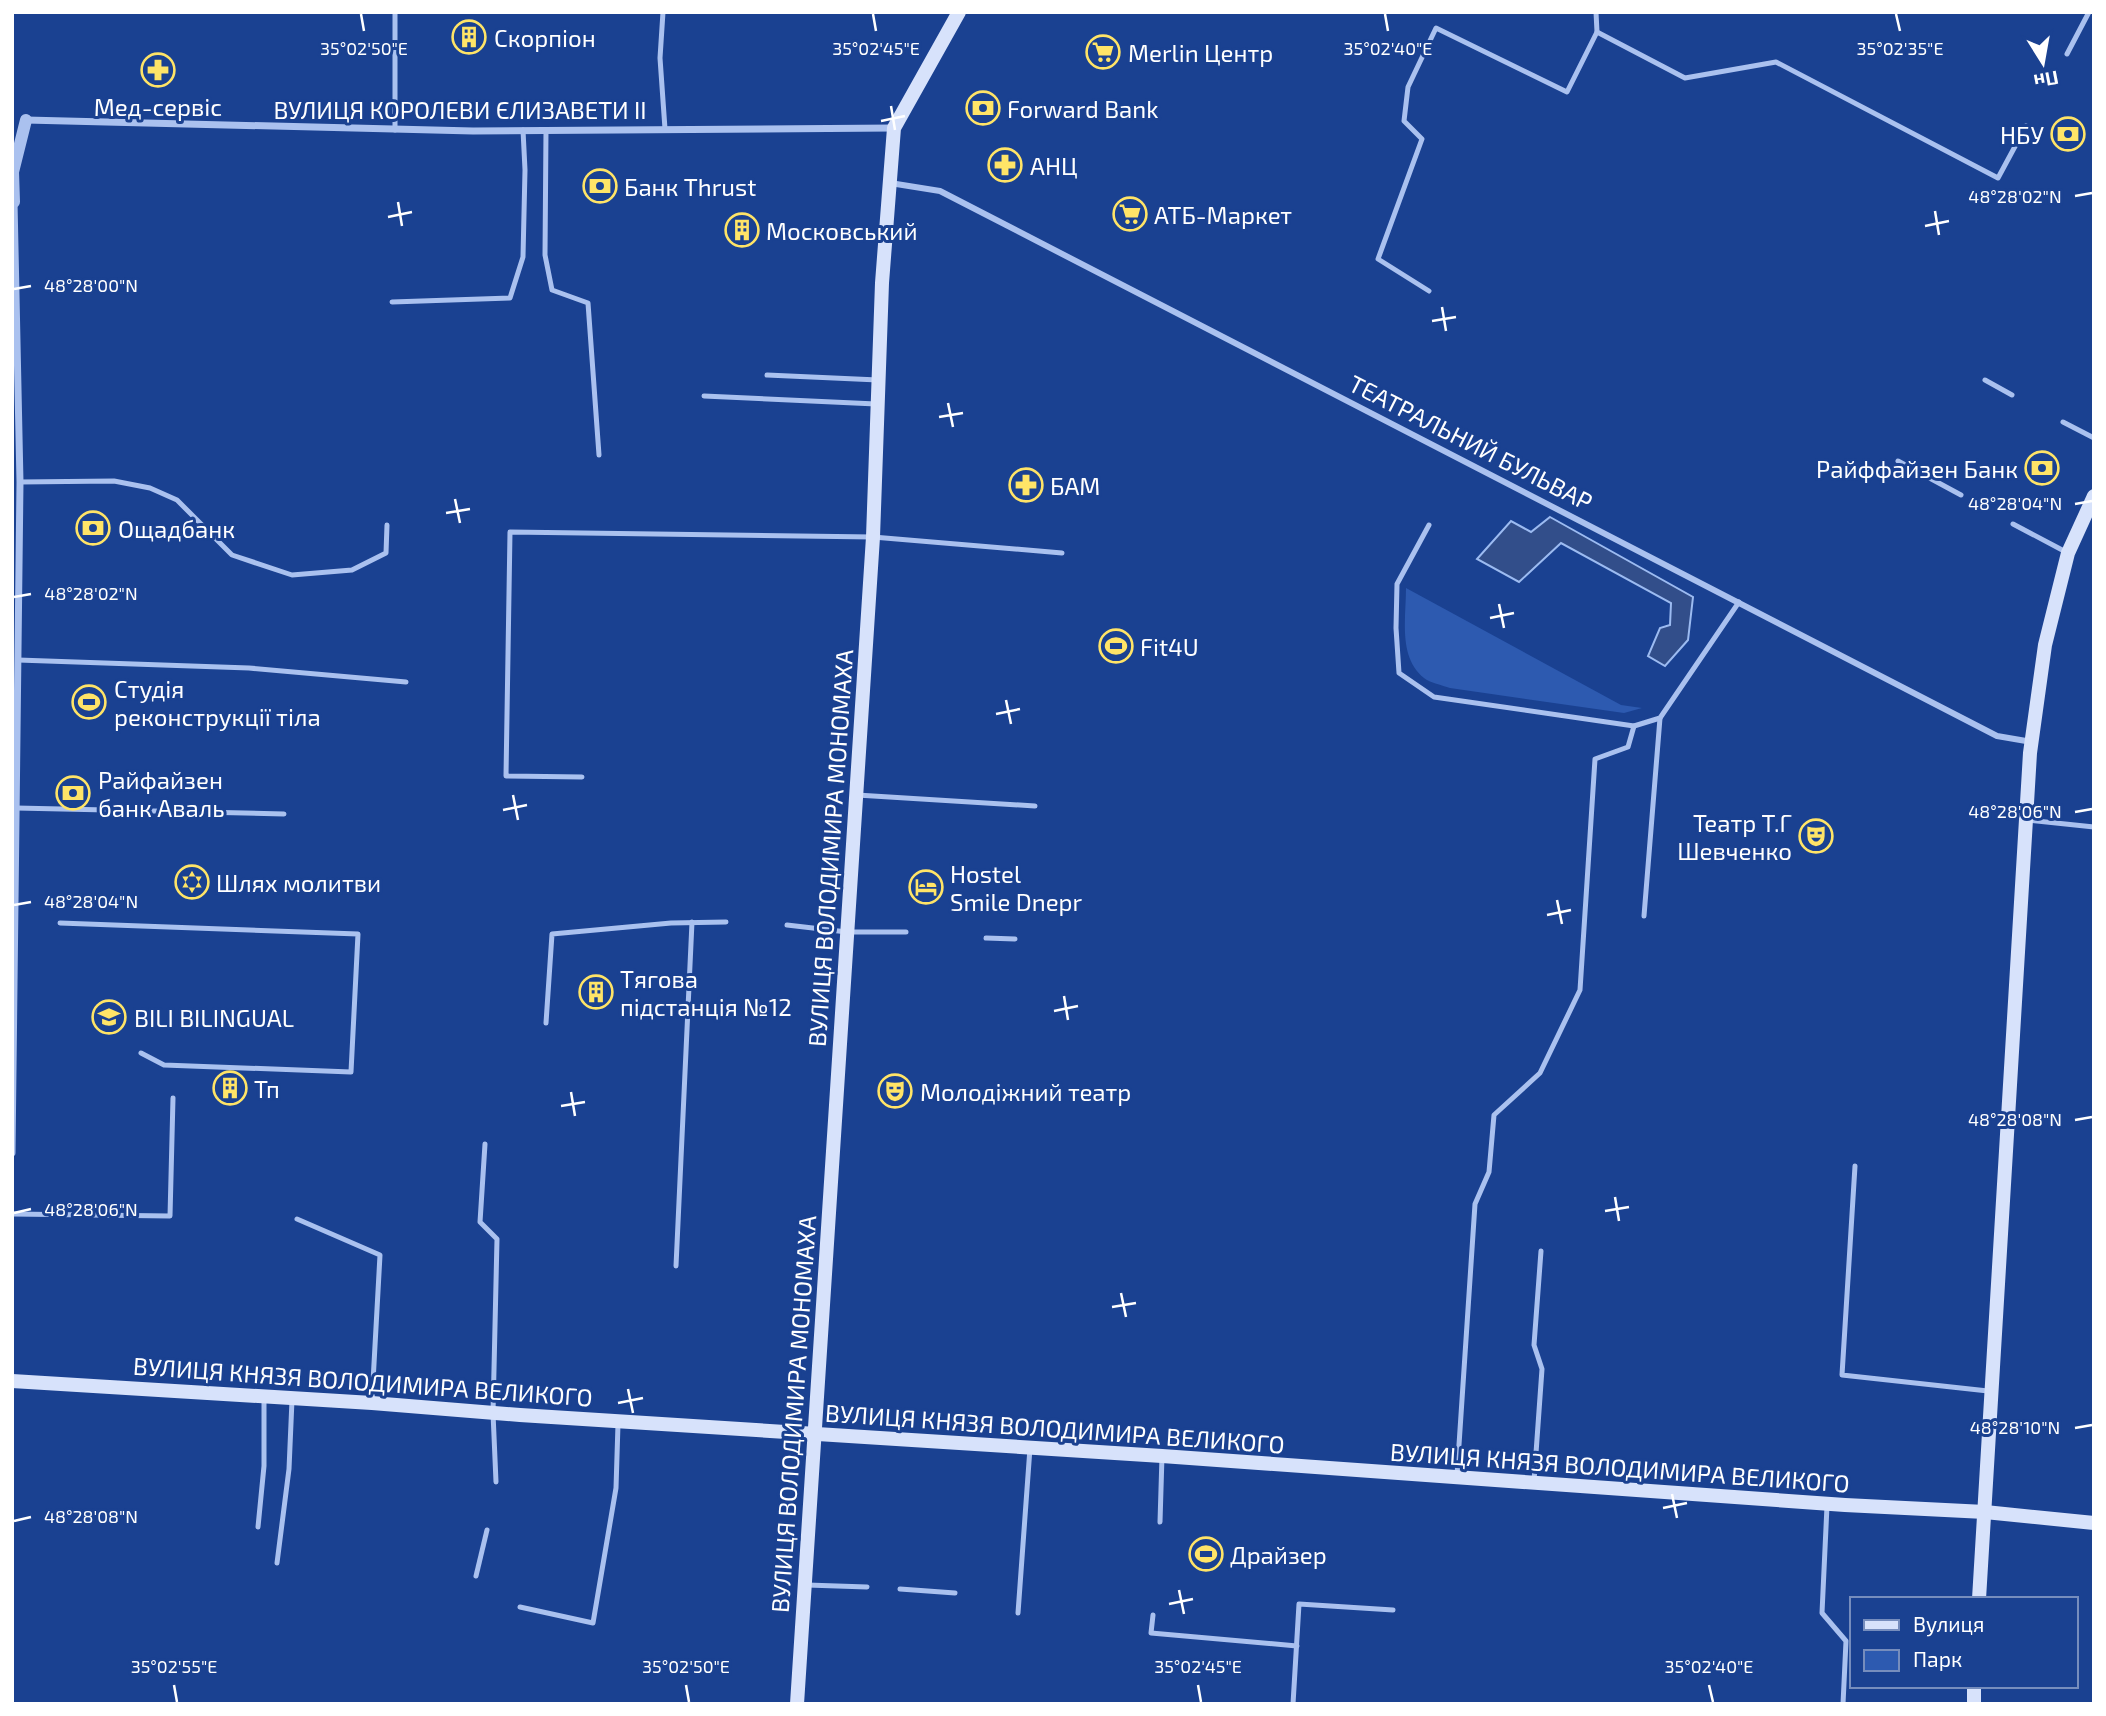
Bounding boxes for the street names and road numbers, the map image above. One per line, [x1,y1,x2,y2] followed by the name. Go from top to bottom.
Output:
[273,95,647,124] street label: ВУЛИЦЯ КОРОЛЕВИ ЄЛИЗАВЕТИ ІІ
[1345,368,1597,516] street label: ТЕАТРАЛЬНИЙ БУЛЬВАР
[802,648,858,1048] street label: ВУЛИЦЯ ВОЛОДИМИРА МОНОМАХА
[765,1214,821,1614] street label: ВУЛИЦЯ ВОЛОДИМИРА МОНОМАХА
[132,1350,594,1412] street label: ВУЛИЦЯ КНЯЗЯ ВОЛОДИМИРА ВЕЛИКОГО
[824,1397,1286,1459] street label: ВУЛИЦЯ КНЯЗЯ ВОЛОДИМИРА ВЕЛИКОГО
[1389,1436,1851,1498] street label: ВУЛИЦЯ КНЯЗЯ ВОЛОДИМИРА ВЕЛИКОГО

